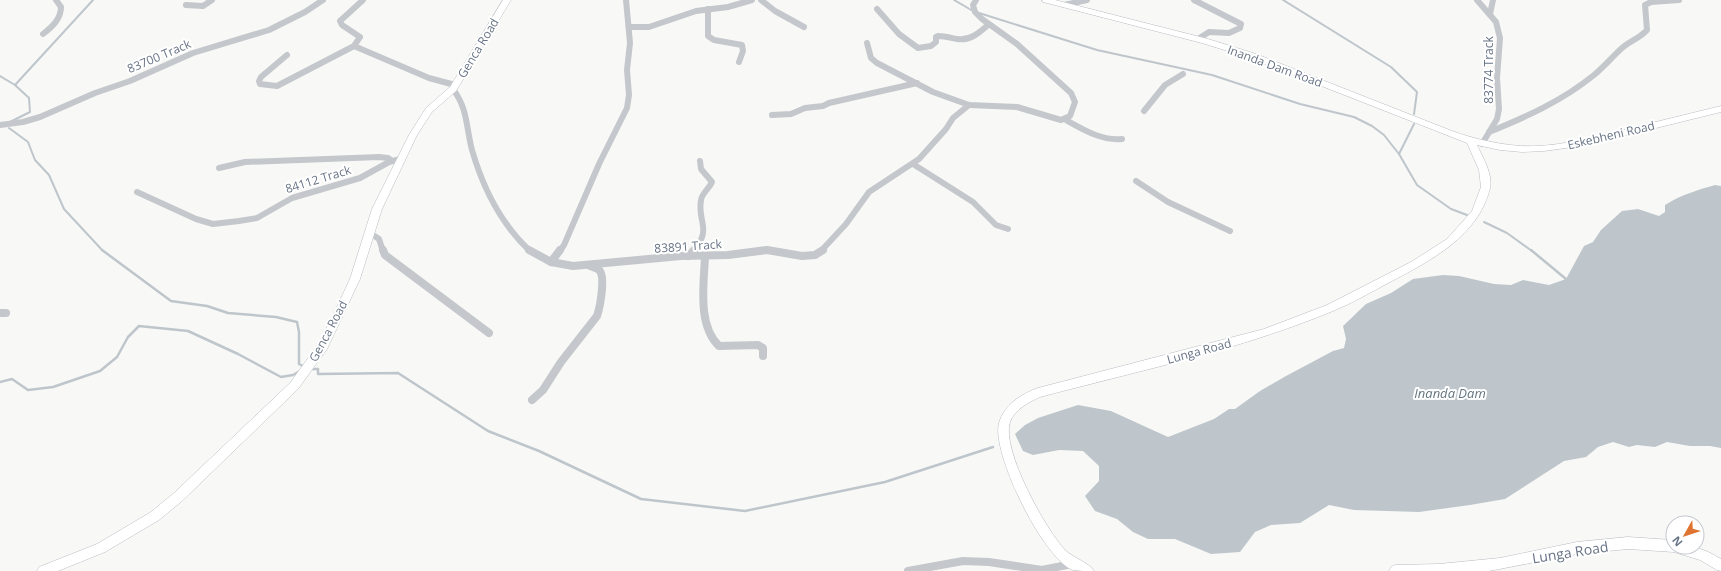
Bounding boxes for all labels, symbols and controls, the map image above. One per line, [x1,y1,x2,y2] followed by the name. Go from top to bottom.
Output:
[453,15,503,81] street label: Genca Road
[125,35,194,77] street label: 83700 Track
[1480,35,1497,104] street label: 83774 Track
[1225,41,1325,91] street label: Inanda Dam Road
[1566,117,1656,153] street label: Eskebheni Road
[283,161,353,197] street label: 84112 Track
[654,235,723,257] street label: 83891 Track
[305,297,351,365] street label: Genca Road
[1165,334,1233,368] street label: Lunga Road
[1414,384,1486,402] water label: Inanda Dam
[1665,515,1705,555] north arrow
[1668,533,1685,550] text: N
[1531,537,1609,567] street label: Lunga Road

